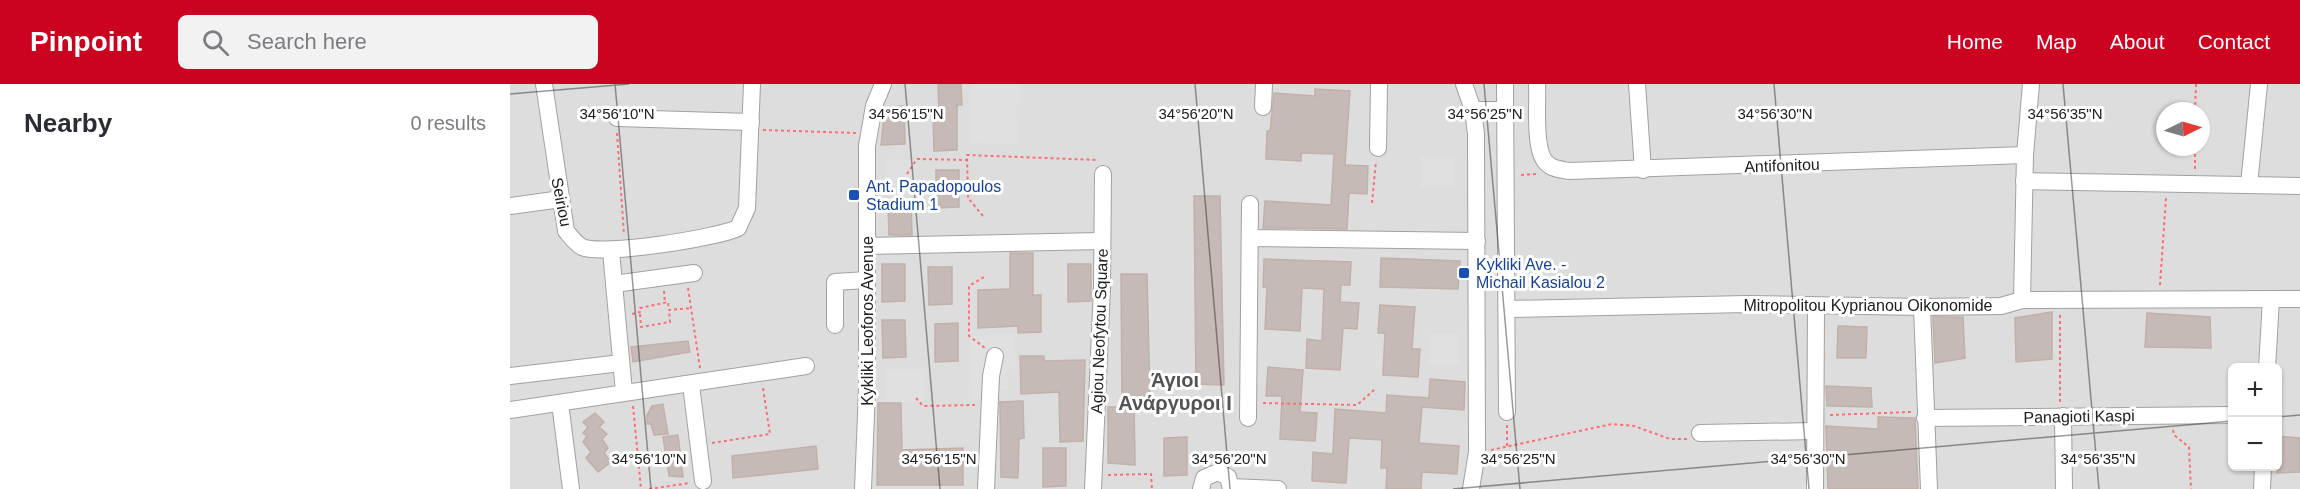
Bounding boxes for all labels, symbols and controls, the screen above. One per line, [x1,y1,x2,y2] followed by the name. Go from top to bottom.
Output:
[178,15,598,69] search box
[30,26,142,57] text: Pinpoint
[199,26,232,59] icon: search
[247,29,367,54] text: Search here
[1947,30,2003,53] text: Home
[2036,30,2077,53] text: Map
[2110,30,2165,53] text: About
[2198,30,2270,53] text: Contact
[2156,102,2210,156] north arrow
[579,105,655,122] text: 34°56'10"N
[868,105,944,122] text: 34°56'15"N
[1158,105,1234,122] text: 34°56'20"N
[1447,105,1523,122] text: 34°56'25"N
[1737,105,1813,122] text: 34°56'30"N
[2027,105,2103,122] text: 34°56'35"N
[24,108,112,138] text: Nearby
[410,112,486,134] text: 0 results
[1744,156,1820,175] street label: Antifonitou
[548,176,575,228] street label: Seiriou
[866,178,1001,213] place label: Ant. Papadopoulos Stadium 1
[847,188,861,202] marker: Ant. Papadopoulos Stadium 1
[859,236,876,406] street label: Kykliki Leoforos Avenue
[1088,248,1111,414] street label: Agiou Neofytou Square
[1476,256,1605,291] place label: Kykliki Ave. - Michail Kasialou 2
[1457,266,1471,280] marker: Kykliki Ave. - Michail Kasialou 2
[1743,297,1993,314] street label: Mitropolitou Kyprianou Oikonomide
[2228,363,2282,471] map controls
[2228,363,2282,417] button: +
[1118,369,1232,414] district label: Άγιοι Ανάργυροι Ι
[2023,407,2135,426] street label: Panagioti Kaspi
[2228,417,2282,471] button: −
[611,450,687,467] text: 34°56'10"N
[901,450,977,467] text: 34°56'15"N
[1191,450,1267,467] text: 34°56'20"N
[1480,450,1556,467] text: 34°56'25"N
[1770,450,1846,467] text: 34°56'30"N
[2060,450,2136,467] text: 34°56'35"N

